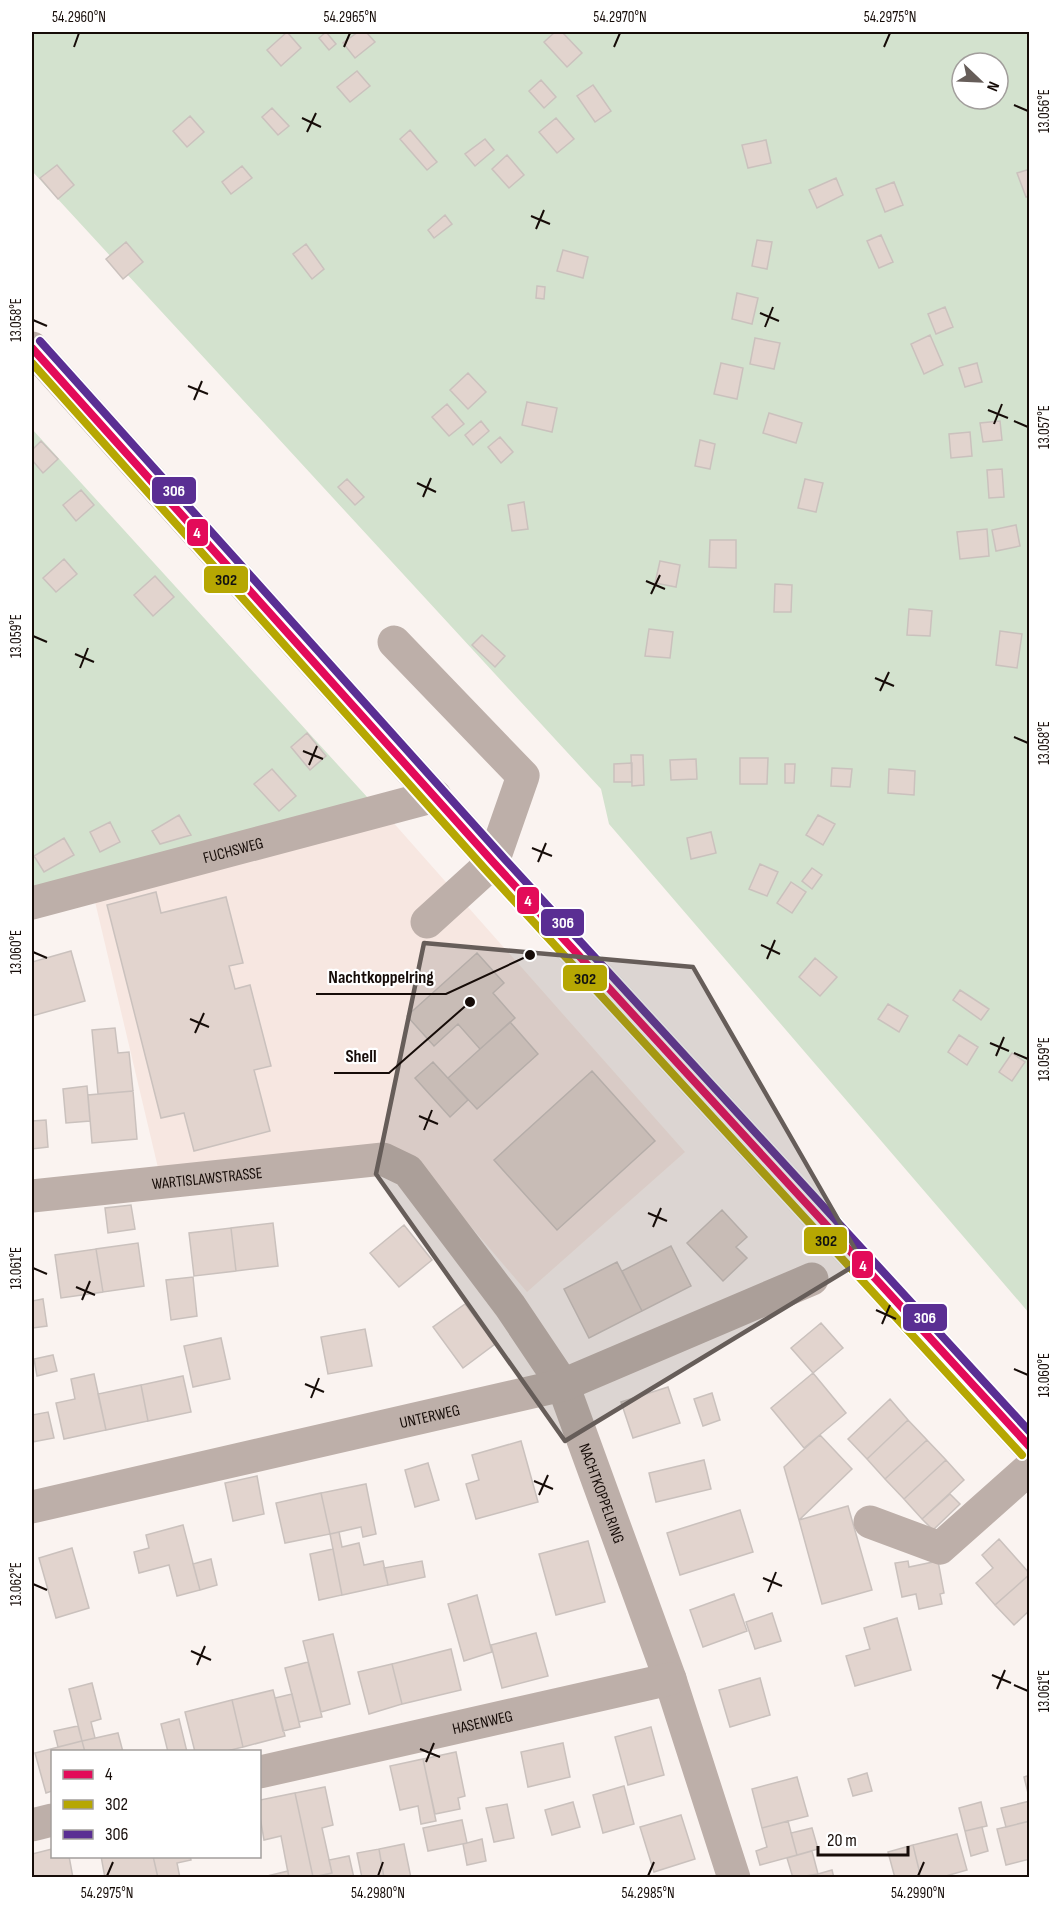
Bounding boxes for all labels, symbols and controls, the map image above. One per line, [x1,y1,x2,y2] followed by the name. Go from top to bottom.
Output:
[52,8,106,27] text: 54.2960°N
[323,8,377,27] text: 54.2965°N
[593,8,647,27] text: 54.2970°N
[864,8,916,27] text: 54.2975°N
[950,51,1010,111] north arrow
[982,79,1003,94] text: N
[1035,89,1054,133] text: 13.056°E
[7,298,26,342] text: 13.058°E
[1035,405,1054,449] text: 13.057°E
[151,476,197,505] line badge: 306
[163,482,185,501] text: 306
[186,518,209,547] line badge: 4
[193,524,201,543] text: 4
[203,565,249,594] line badge: 302
[215,571,237,590] text: 302
[7,614,26,658] text: 13.059°E
[1035,721,1054,765] text: 13.058°E
[201,834,266,868] street label: FUCHSWEG
[516,886,540,915] line badge: 4
[524,892,532,911] text: 4
[540,908,585,937] line badge: 306
[552,914,574,933] text: 306
[7,930,26,974] text: 13.060°E
[316,958,446,994] callout: Nachtkoppelring
[562,964,608,992] line badge: 302
[328,967,434,988] text: Nachtkoppelring
[574,970,596,989] text: 302
[334,1037,389,1073] callout: Shell
[1035,1037,1054,1081] text: 13.059°E
[345,1046,377,1067] text: Shell
[151,1164,263,1194] street label: WARTISLAWSTRASSE
[803,1226,848,1255] line badge: 302
[815,1232,837,1251] text: 302
[7,1247,26,1289] text: 13.061°E
[851,1250,874,1279] line badge: 4
[859,1257,867,1276] text: 4
[902,1303,948,1332] line badge: 306
[914,1309,936,1328] text: 306
[1035,1353,1054,1397] text: 13.060°E
[398,1401,462,1433] street label: UNTERWEG
[574,1441,628,1546] street label: NACHTKOPPELRING
[7,1562,26,1606] text: 13.062°E
[1035,1670,1054,1712] text: 13.061°E
[451,1707,515,1739] street label: HASENWEG
[51,1750,261,1858] legend
[105,1764,113,1785] text: 4
[105,1794,128,1815] text: 302
[818,1819,908,1857] scale bar
[105,1824,129,1845] text: 306
[827,1830,857,1851] text: 20 m
[81,1884,133,1903] text: 54.2975°N
[351,1884,405,1903] text: 54.2980°N
[621,1884,675,1903] text: 54.2985°N
[891,1884,945,1903] text: 54.2990°N

